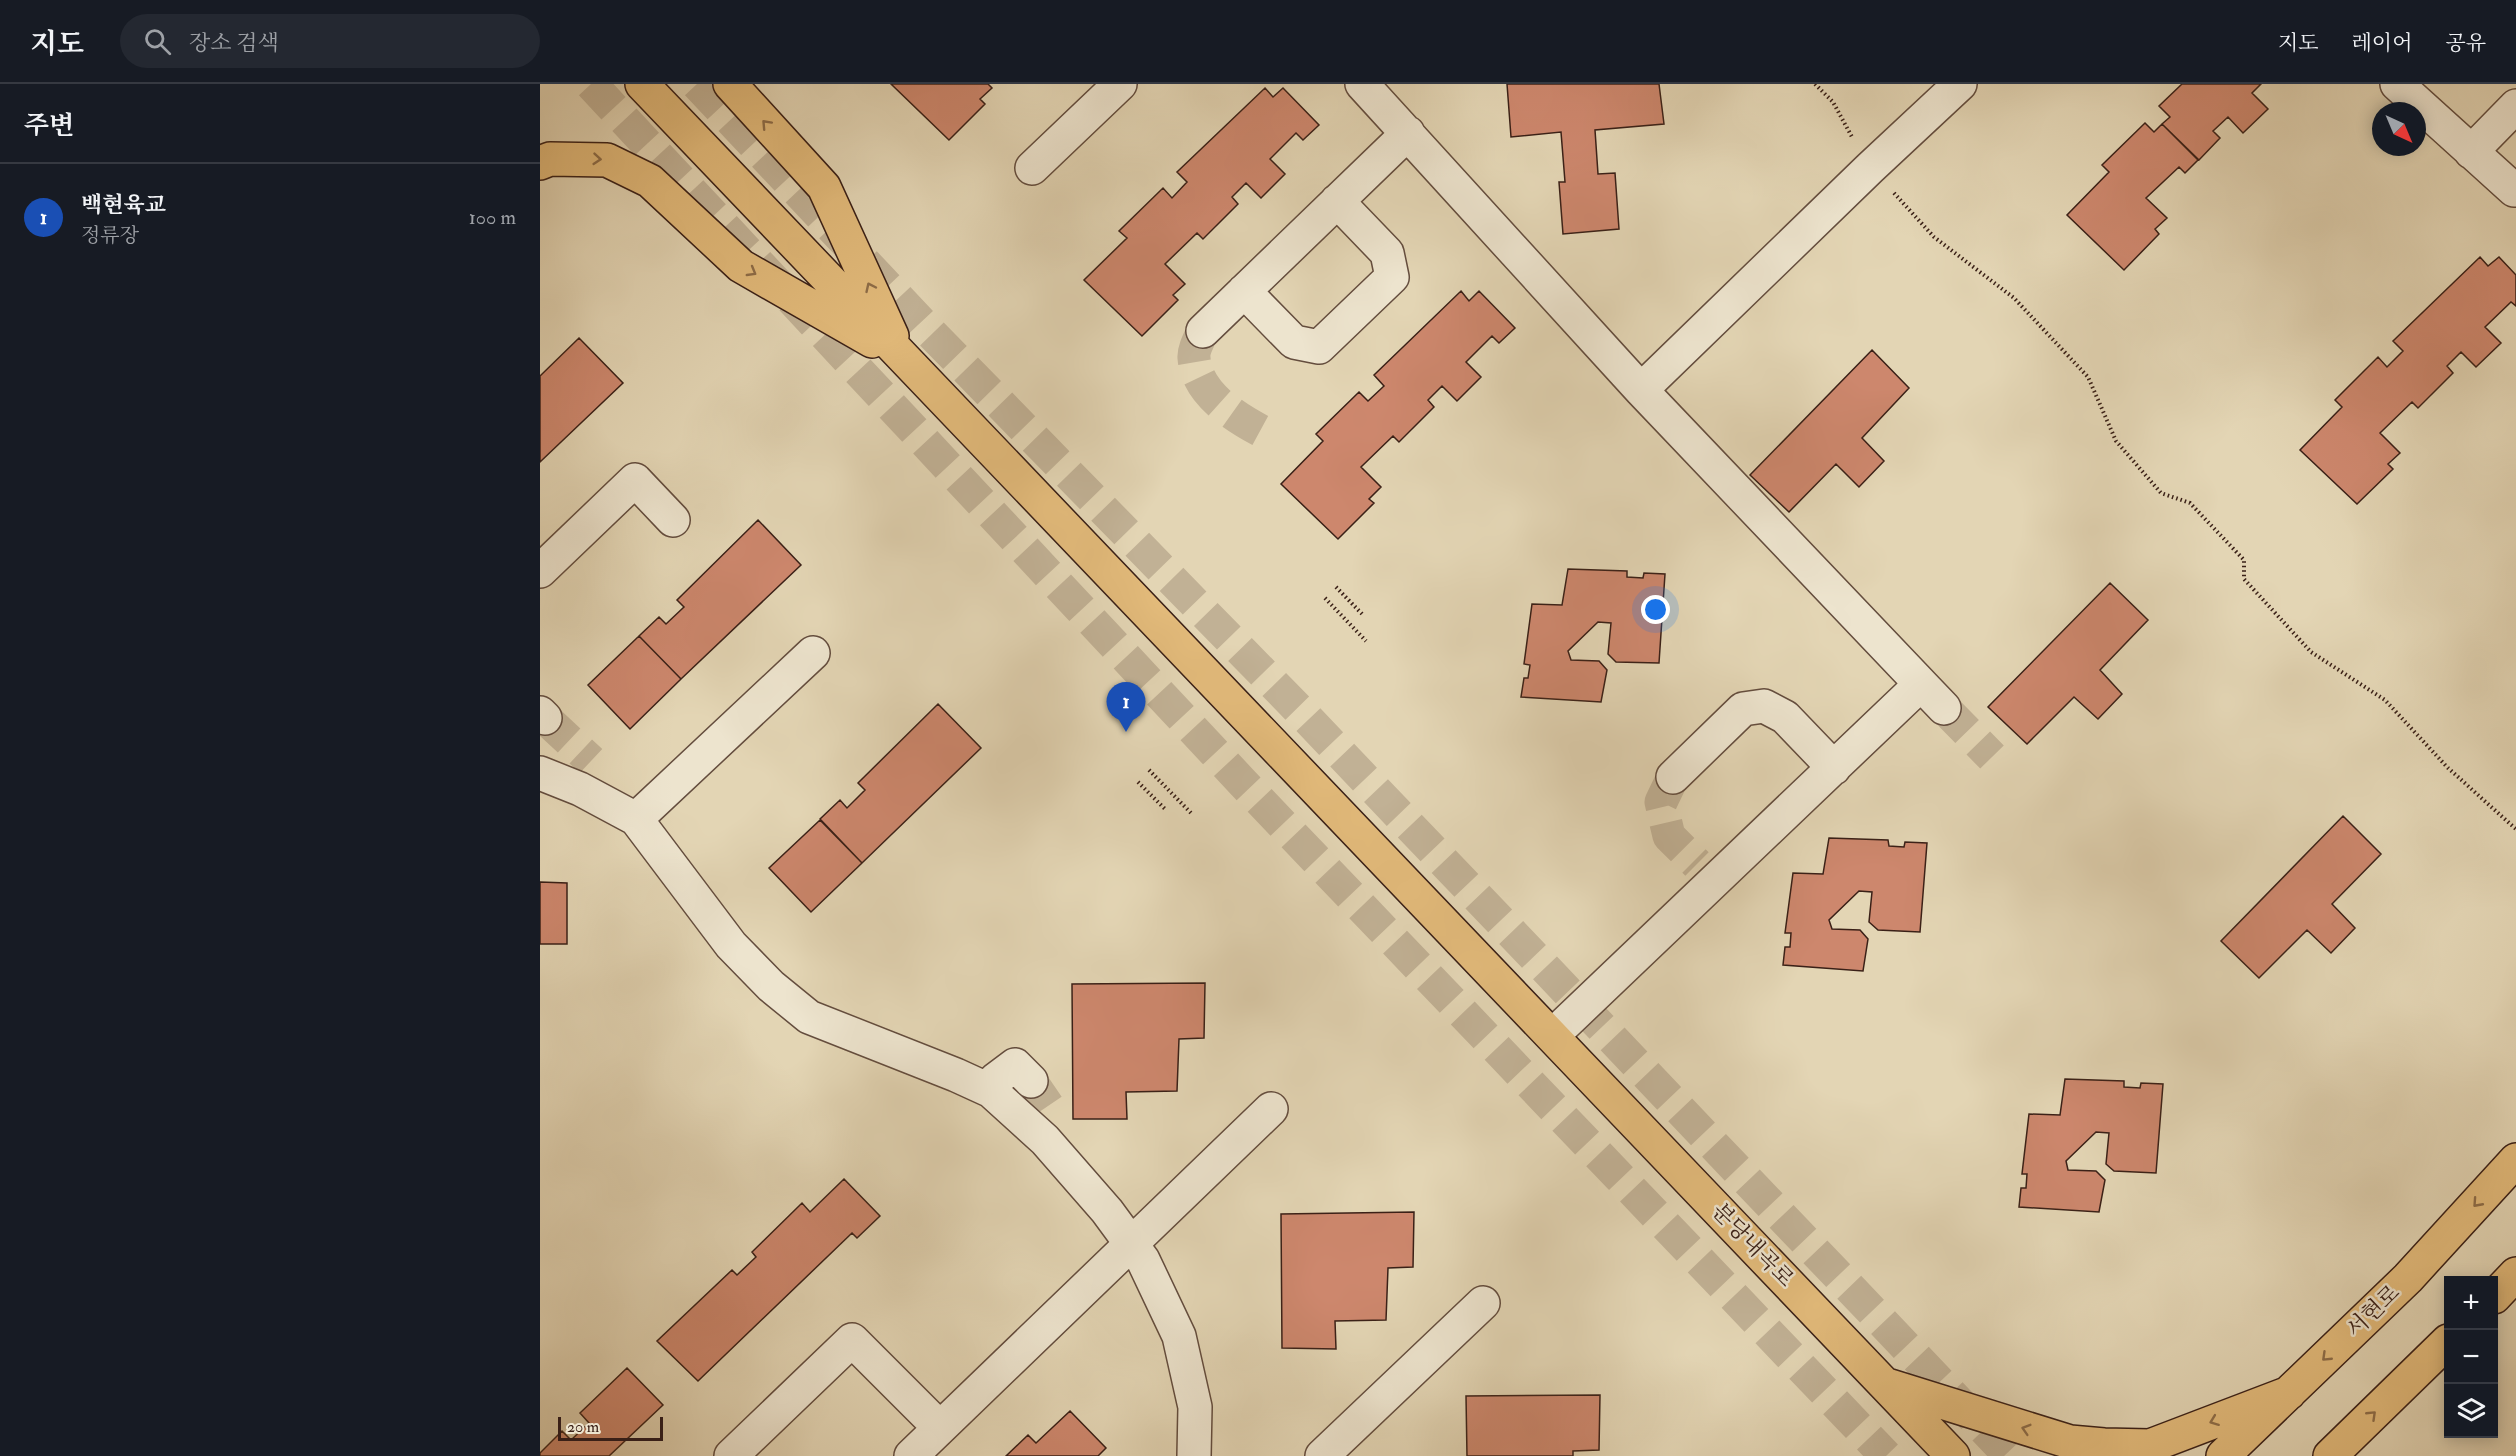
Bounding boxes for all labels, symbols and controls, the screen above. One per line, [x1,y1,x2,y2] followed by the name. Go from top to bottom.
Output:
[120,14,540,68] search box
[141,25,174,58] icon: search
[30,27,84,62] text: 지도
[189,29,279,57] text: 장소 검색
[2278,30,2319,57] text: 지도
[2352,30,2412,57] text: 레이어
[2445,30,2486,57] text: 공유
[2372,102,2426,156] north arrow
[24,110,74,142] text: 주변
[762,121,773,131] one-way arrow
[593,152,602,165] one-way arrow
[81,191,166,219] text: 백현육교
[40,205,47,230] text: 1
[469,205,516,230] text: 100 m
[81,223,139,248] text: 정류장
[746,265,757,277] one-way arrow
[865,282,877,293] one-way arrow
[1641,595,1670,624] your location
[1106,682,1146,732] pin: 1
[2473,1196,2484,1207] one-way arrow
[1706,1197,1800,1293] street label: 분당내곡로
[2444,1276,2498,1438] map controls
[2444,1276,2498,1330] button: +
[2340,1279,2406,1343] street label: 서현로
[2444,1330,2498,1384] button: −
[2322,1350,2333,1361] one-way arrow
[2444,1384,2498,1438] button: layers
[2365,1412,2376,1423] one-way arrow
[558,1414,663,1442] scale bar
[2210,1414,2221,1426] one-way arrow
[567,1417,599,1437] text: 20 m
[2021,1423,2032,1436] one-way arrow

